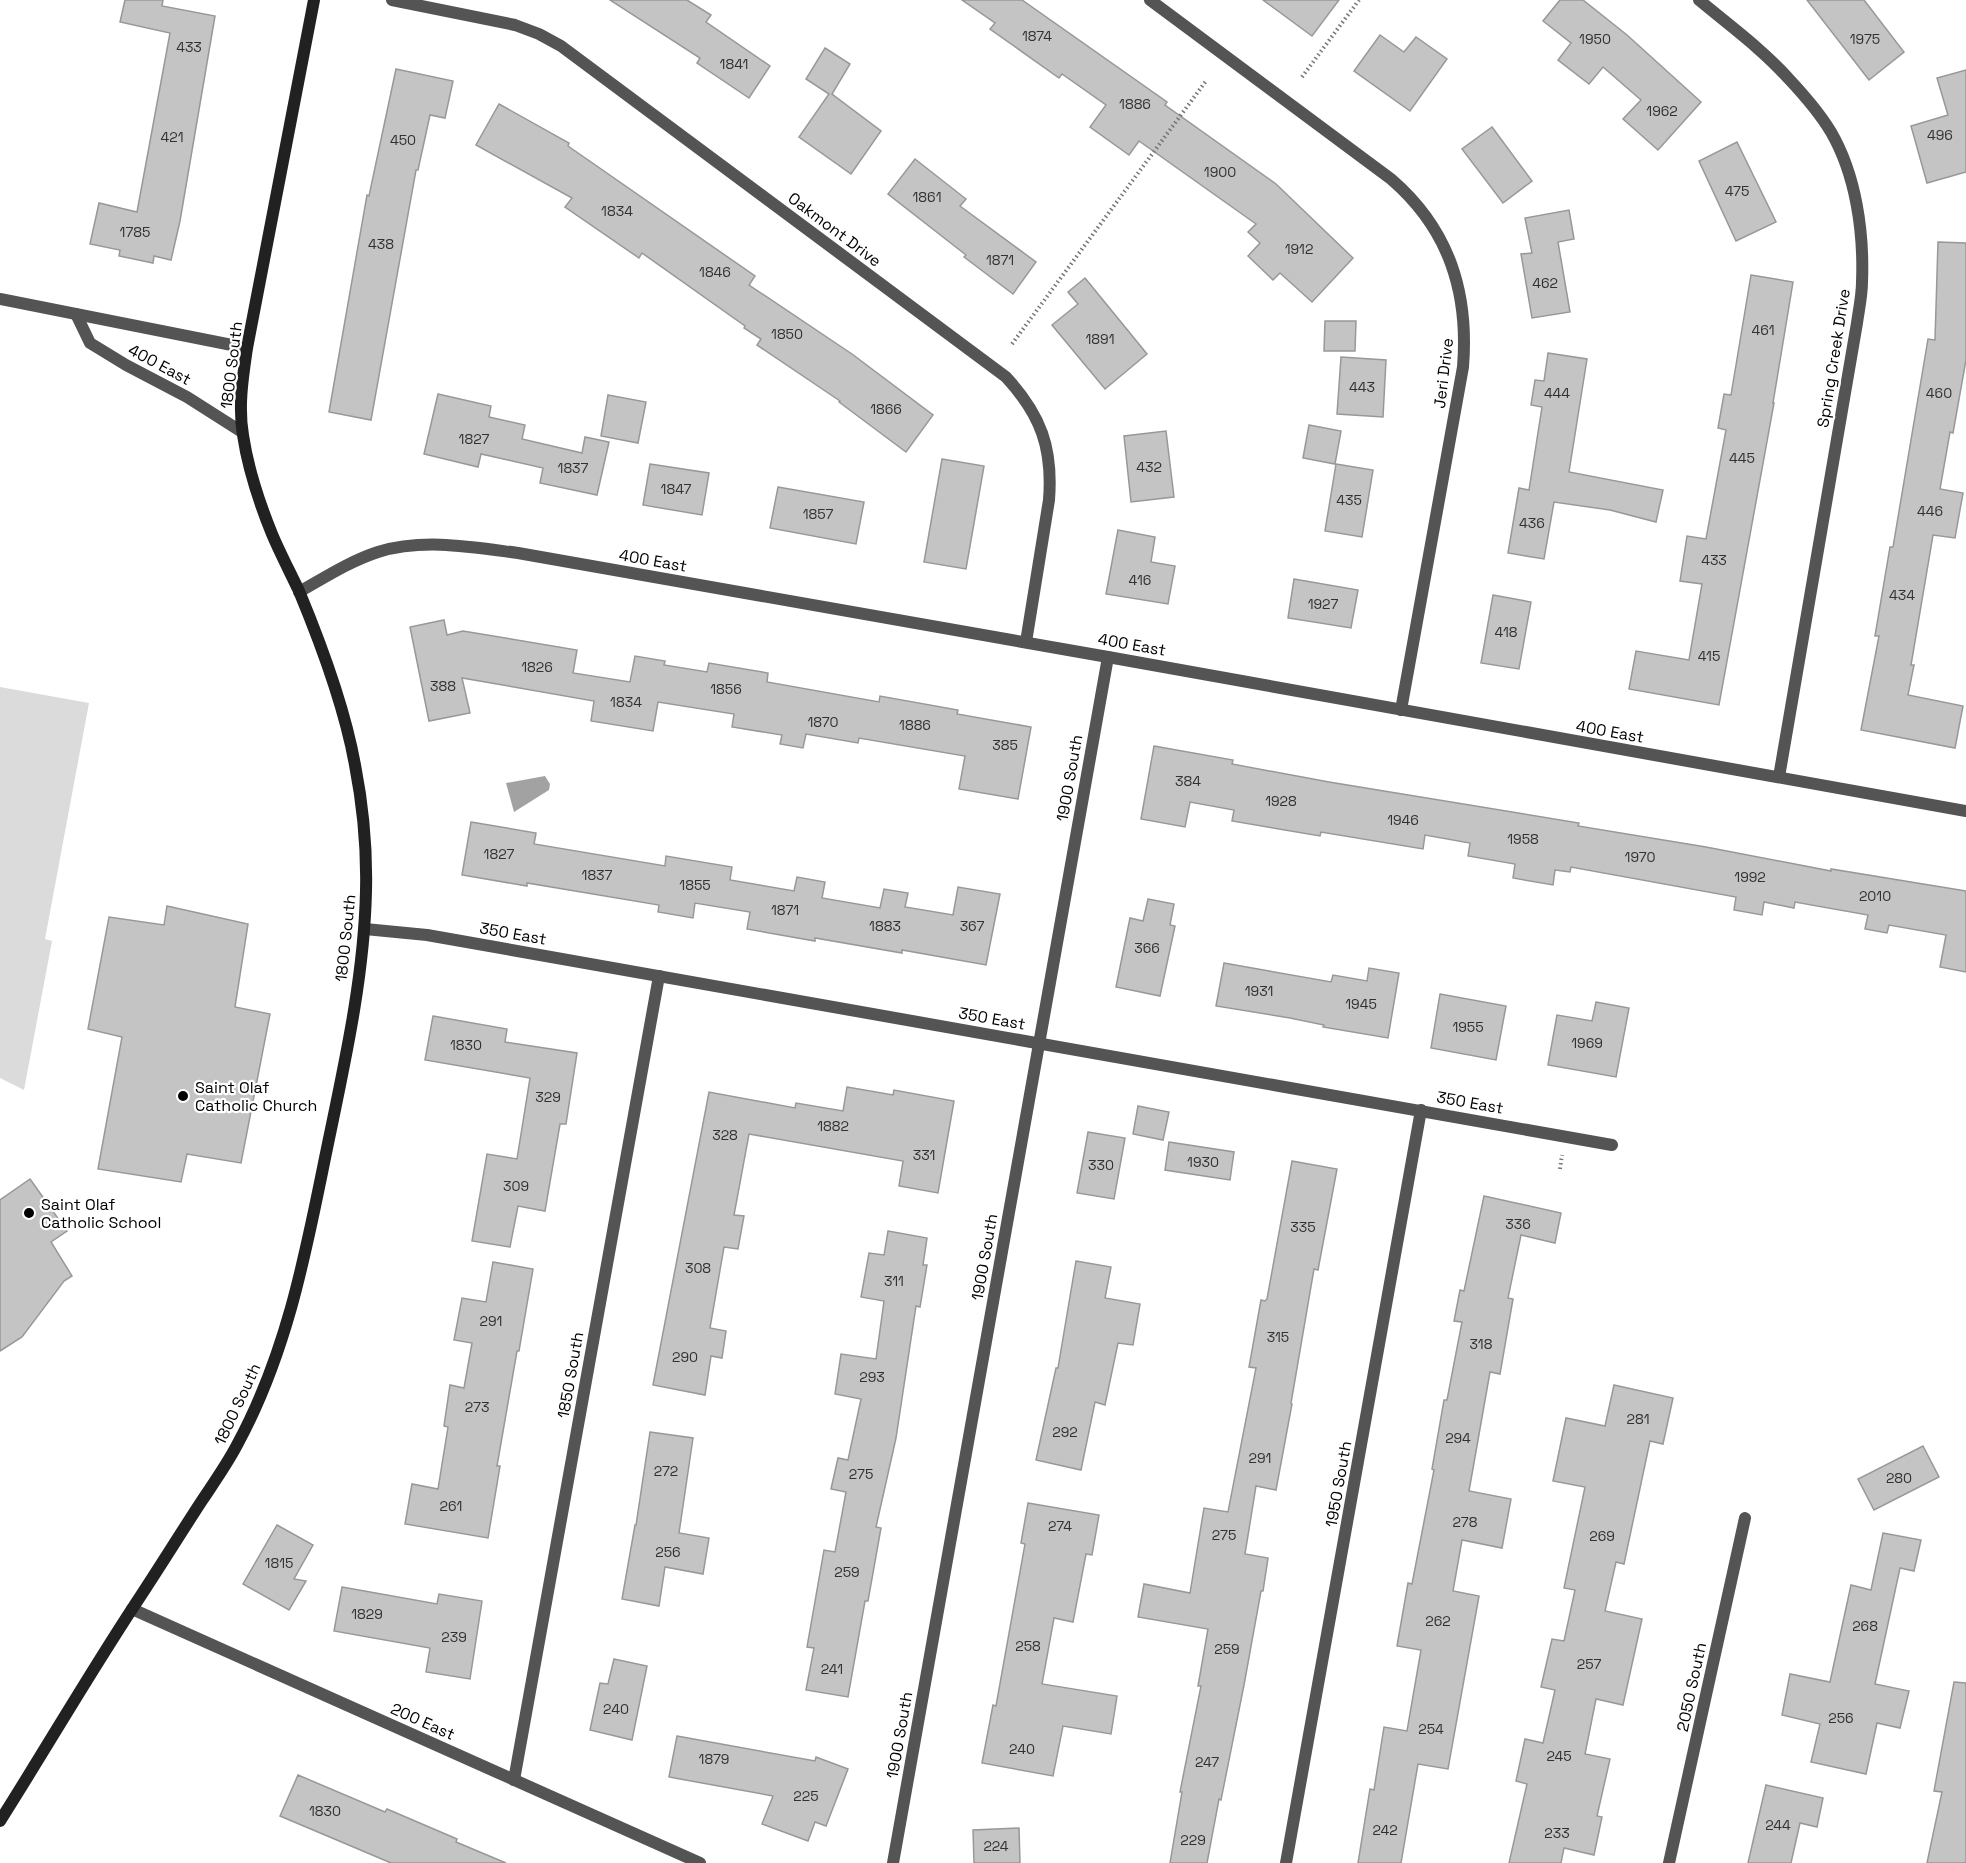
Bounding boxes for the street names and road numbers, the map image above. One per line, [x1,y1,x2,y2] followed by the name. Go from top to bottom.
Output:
[784,187,886,271] street label: Oakmont Drive
[1812,287,1855,429] street label: Spring Creek Drive
[216,320,247,410] street label: 1800 South
[1429,337,1458,410] street label: Jeri Drive
[125,339,195,390] street label: 400 East
[617,544,688,577] street label: 400 East
[1096,628,1167,661] street label: 400 East
[1574,715,1645,748] street label: 400 East
[1052,733,1087,823] street label: 1900 South
[330,893,361,983] street label: 1800 South
[478,917,548,950] street label: 350 East
[957,1002,1027,1035] street label: 350 East
[1435,1086,1505,1119] street label: 350 East
[967,1212,1002,1302] street label: 1900 South
[553,1330,588,1420] street label: 1850 South
[209,1360,266,1448] street label: 1800 South
[1321,1439,1356,1529] street label: 1950 South
[1672,1641,1711,1734] street label: 2050 South
[882,1690,917,1780] street label: 1900 South
[387,1698,458,1745] street label: 200 East

